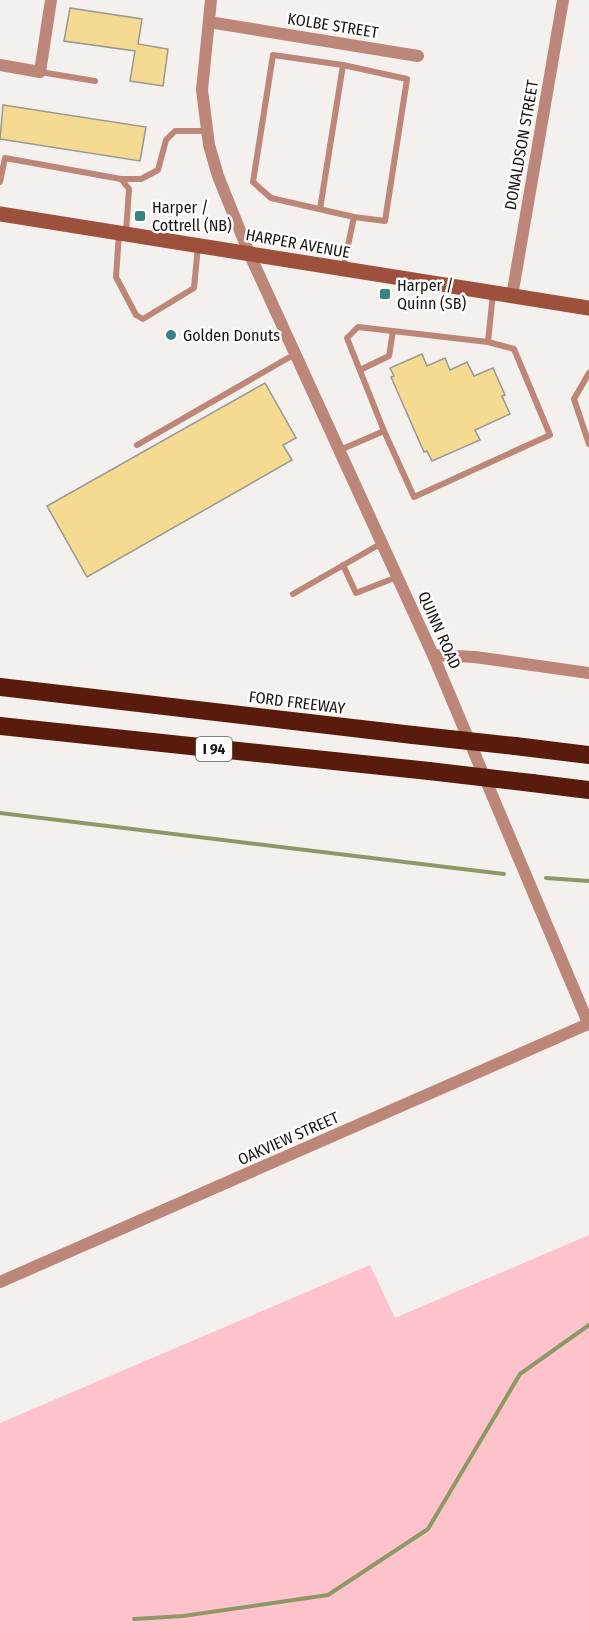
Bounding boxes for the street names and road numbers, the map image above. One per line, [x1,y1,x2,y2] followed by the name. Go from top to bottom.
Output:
[286,9,380,42] street label: KOLBE STREET
[501,78,542,211] street label: DONALDSON STREET
[244,225,352,262] street label: HARPER AVENUE
[414,588,465,672] street label: QUINN ROAD
[248,687,346,718] street label: FORD FREEWAY
[196,737,232,761] road number: I 94
[235,1107,342,1169] street label: OAKVIEW STREET

